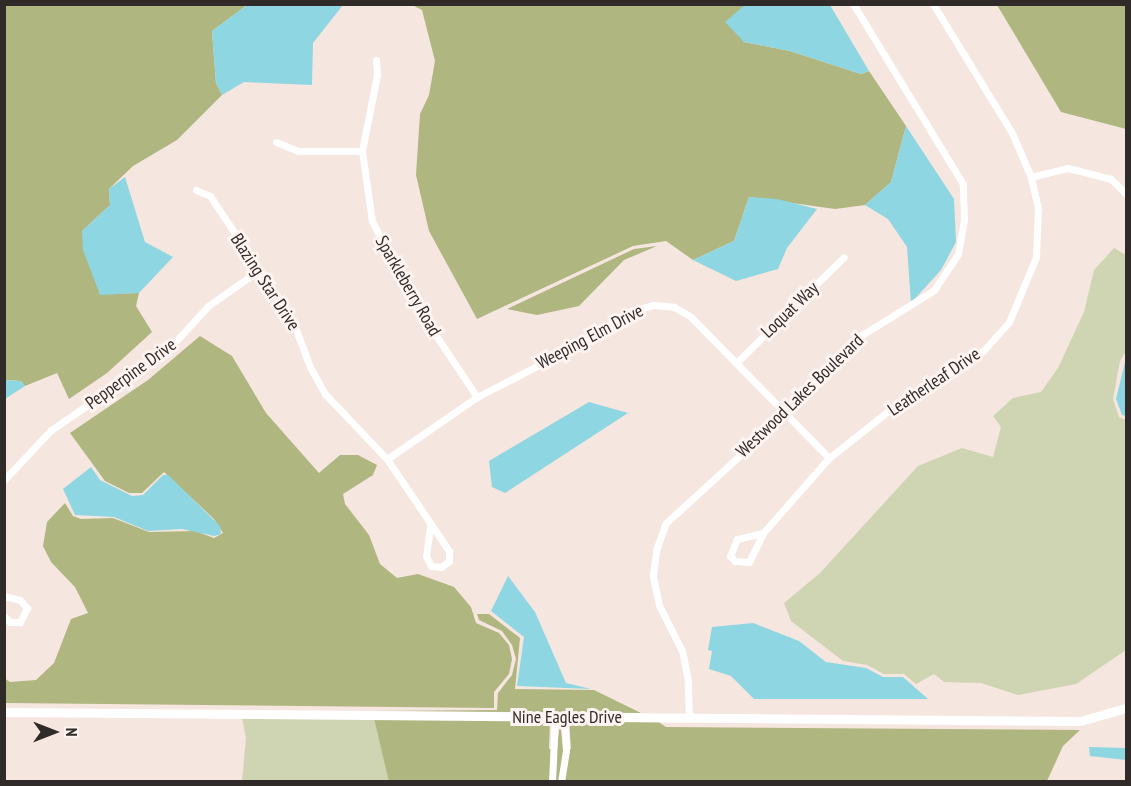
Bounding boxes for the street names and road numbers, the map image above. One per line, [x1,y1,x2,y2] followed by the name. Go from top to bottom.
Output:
[226,230,304,334] street label: Blazing Star Drive
[370,232,446,340] street label: Sparkleberry Road
[757,277,823,343] street label: Loquat Way
[533,300,647,374] street label: Weeping Elm Drive
[732,330,868,462] street label: Westwood Lakes Boulevard
[82,334,180,414] street label: Pepperpine Drive
[884,343,984,421] street label: Leatherleaf Drive
[512,706,622,728] street label: Nine Eagles Drive

